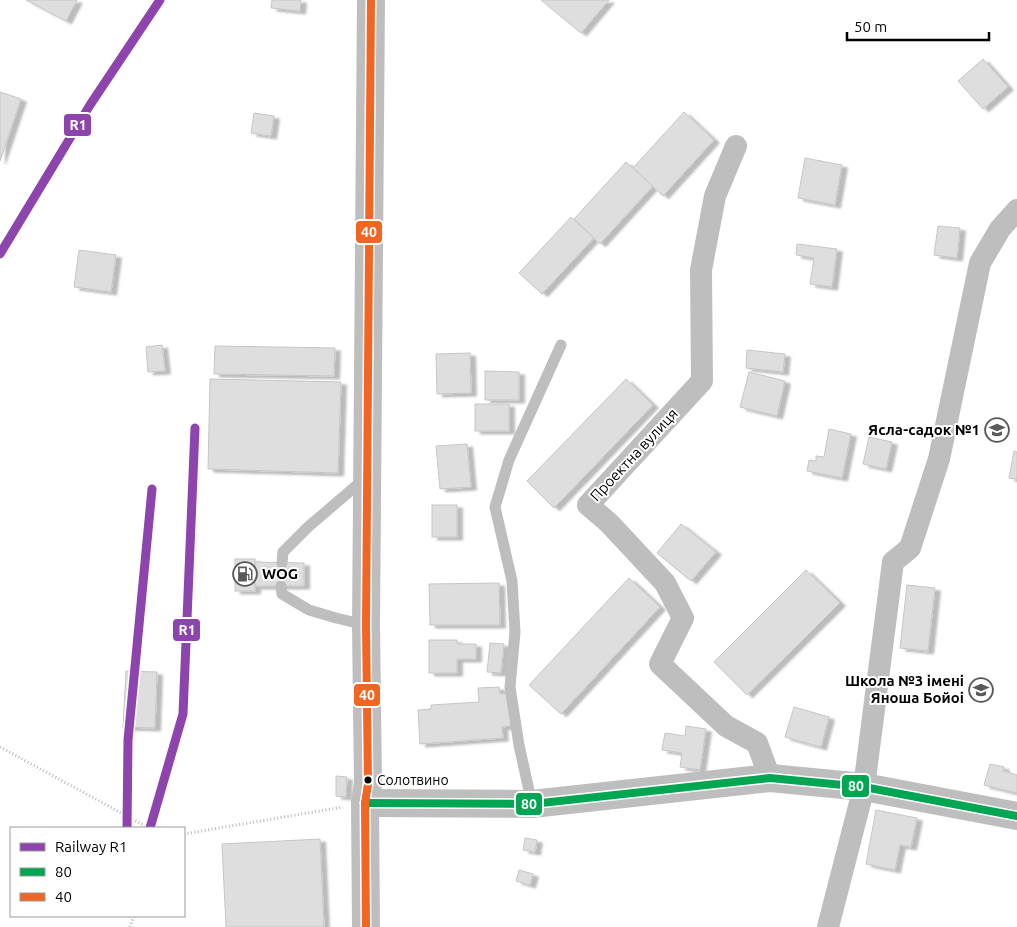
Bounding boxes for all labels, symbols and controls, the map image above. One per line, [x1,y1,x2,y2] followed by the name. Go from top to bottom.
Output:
[847,10,990,42] scale bar
[854,18,887,35] text: 50 m
[63,113,92,137] line badge: R1
[69,117,87,133] text: R1
[355,220,383,244] line badge: 40
[361,224,377,240] text: 40
[586,405,681,504] street label: Проектна вулиця
[984,417,1010,443] school or university icon: Ясла-садок №1
[868,421,980,438] place label: Ясла-садок №1
[232,561,258,587] fuel station icon: WOG
[262,565,298,582] place label: WOG
[172,618,201,642] line badge: R1
[178,622,196,638] text: R1
[845,672,964,706] place label: Школа №3 імені Яноша Бойоі
[968,677,994,703] school or university icon: Школа №3 імені Яноша Бойоі
[353,683,381,707] line badge: 40
[359,687,375,703] text: 40
[377,772,449,788] place label: Солотвино
[841,774,870,798] line badge: 80
[363,775,373,785] marker: Солотвино
[848,778,864,794] text: 80
[515,792,543,816] line badge: 80
[521,796,537,812] text: 80
[10,827,185,917] legend
[55,838,127,855] text: Railway R1
[55,863,72,880] text: 80
[55,888,72,905] text: 40

